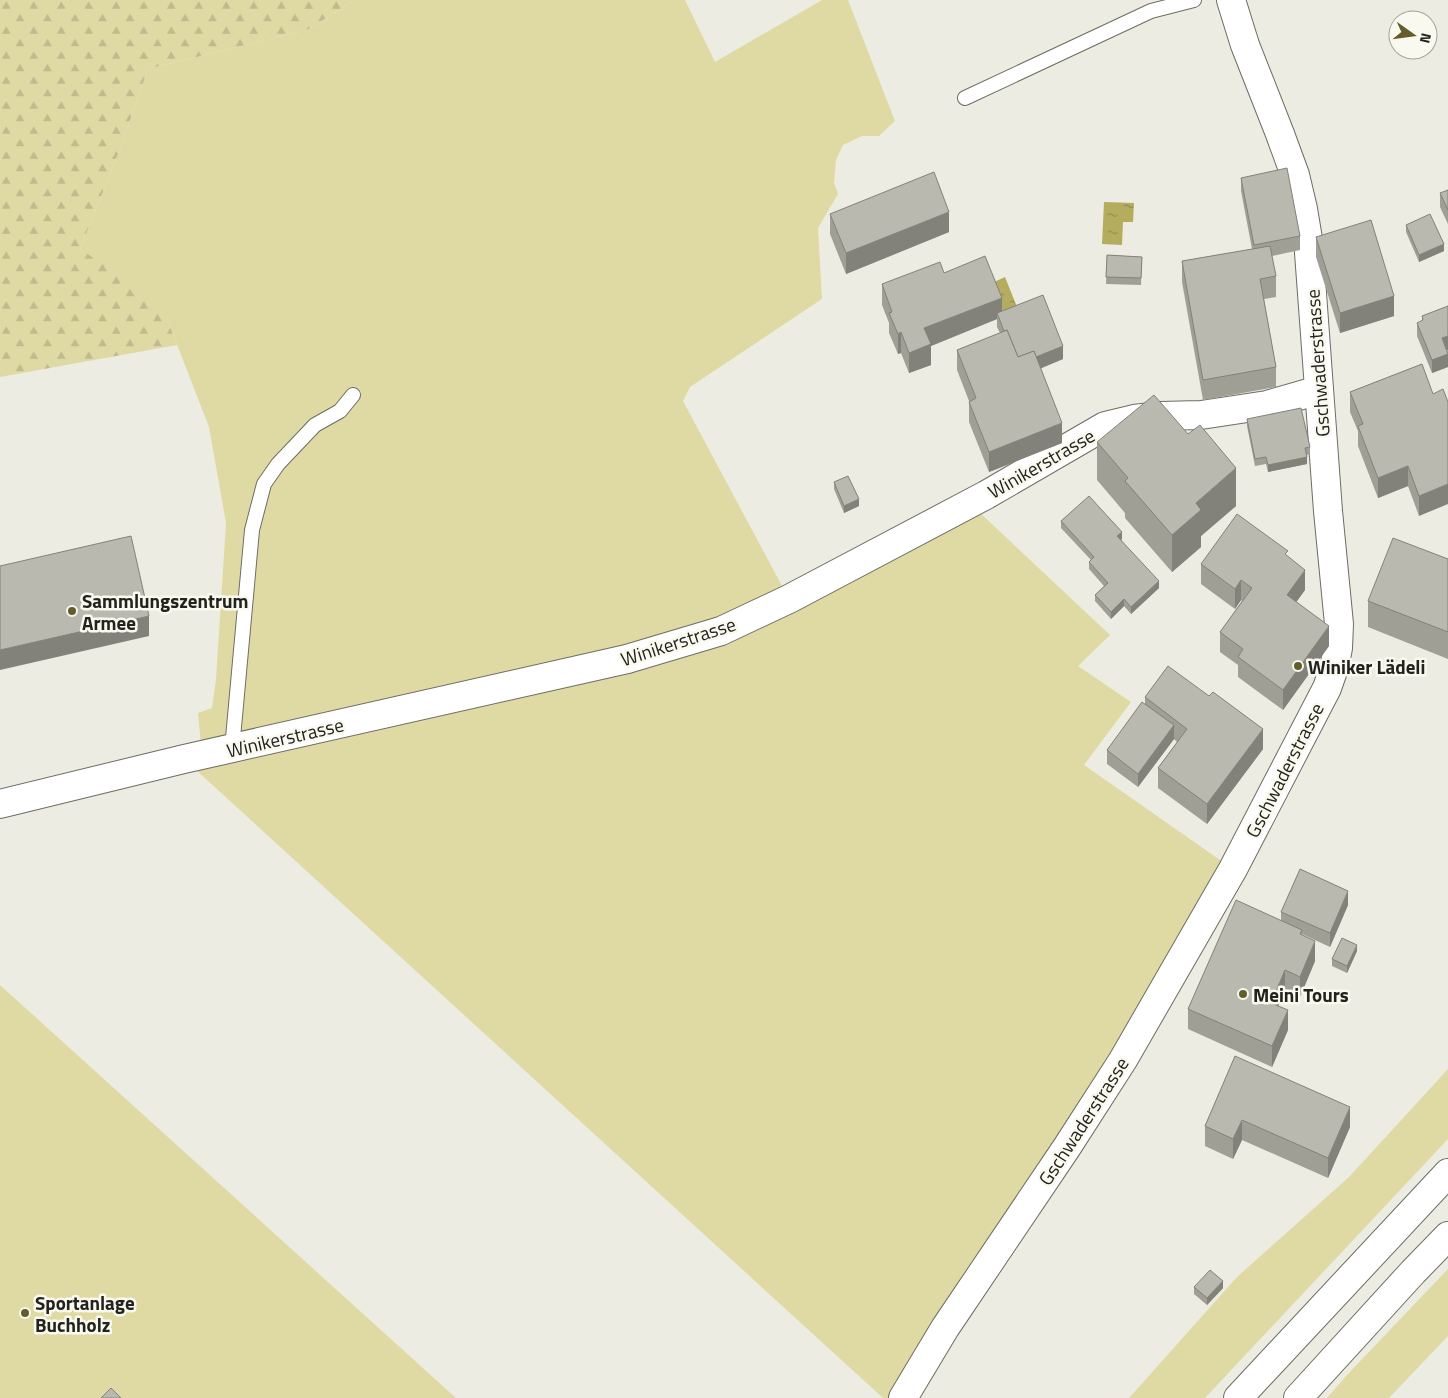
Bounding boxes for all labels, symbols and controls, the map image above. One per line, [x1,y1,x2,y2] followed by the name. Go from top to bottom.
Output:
[1388,10,1438,60] north arrow
[1415,31,1437,46] text: N
[1297,288,1337,438] street label: Gschwaderstrasse
[982,421,1100,505] street label: Winikerstrasse
[82,586,248,637] place label: Sammlungszentrum Armee
[66,605,78,617] marker: Sammlungszentrum Armee
[617,609,739,673] street label: Winikerstrasse
[1308,652,1425,681] place label: Winiker Lädeli
[1292,660,1304,672] marker: Winiker Lädeli
[1238,698,1330,842] street label: Gschwaderstrasse
[224,709,346,765] street label: Winikerstrasse
[1253,980,1349,1009] place label: Meini Tours
[1237,988,1249,1000] marker: Meini Tours
[1031,1051,1135,1191] street label: Gschwaderstrasse
[35,1288,135,1339] place label: Sportanlage Buchholz
[19,1307,31,1319] marker: Sportanlage Buchholz

